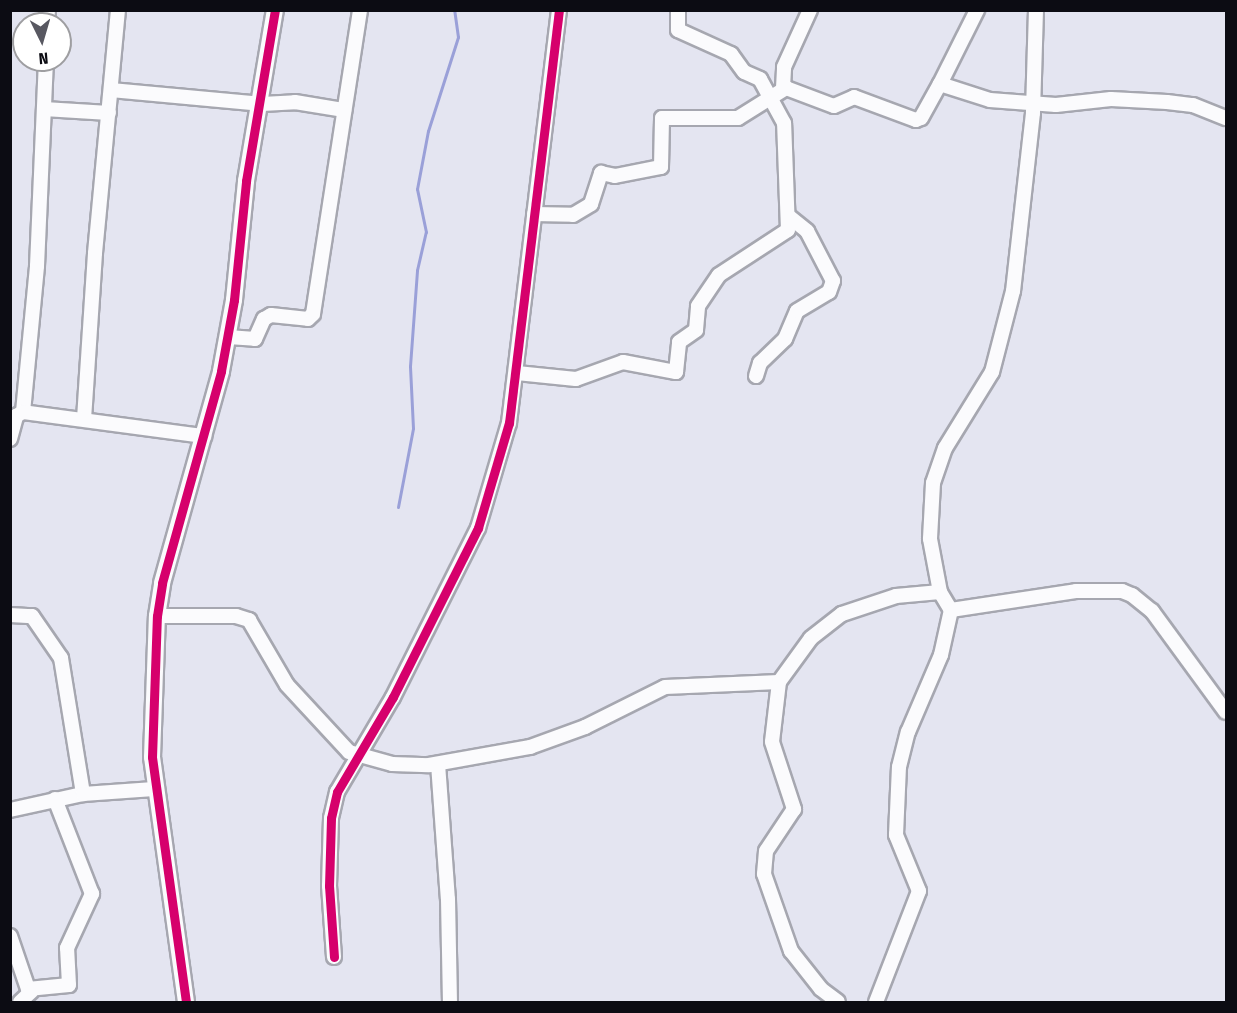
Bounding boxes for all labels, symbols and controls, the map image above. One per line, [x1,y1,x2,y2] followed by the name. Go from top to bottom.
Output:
[12,12,72,72] north arrow
[38,49,49,68] text: N

